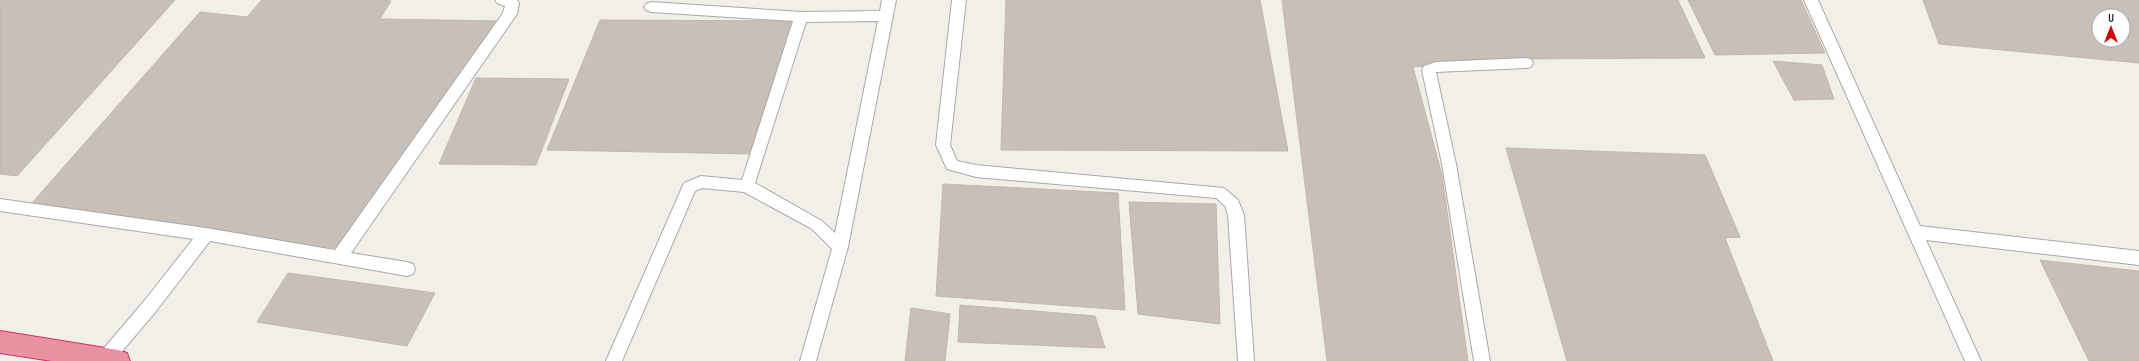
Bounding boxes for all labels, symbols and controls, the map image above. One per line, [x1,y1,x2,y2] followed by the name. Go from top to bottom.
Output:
[2091,8,2131,48] north arrow
[2108,12,2114,25] text: U

